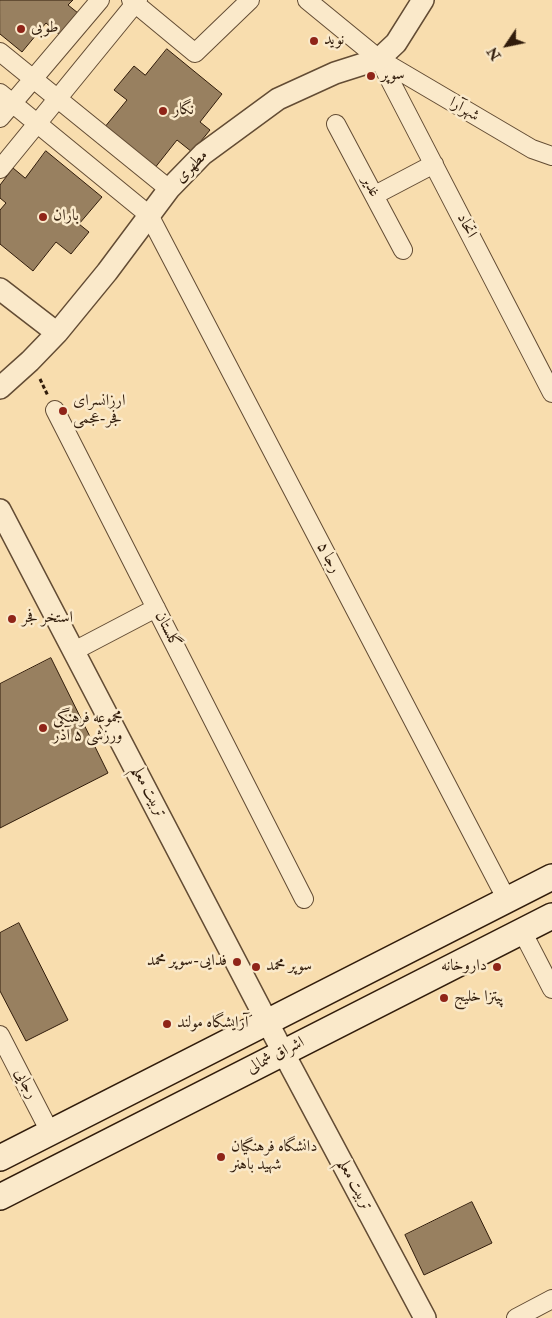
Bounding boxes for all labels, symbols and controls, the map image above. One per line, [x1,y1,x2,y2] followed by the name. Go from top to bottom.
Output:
[31,19,59,39] place label: طوبی
[482,20,532,70] north arrow
[15,23,27,35] marker: طوبی
[324,31,344,51] place label: نوید
[308,35,320,47] marker: نوید
[484,44,505,64] text: N
[381,66,405,86] place label: سوپر
[365,70,377,82] marker: سوپر
[445,94,483,126] street label: شهرآرا
[173,101,194,121] place label: نگار
[157,105,169,117] marker: نگار
[171,146,213,188] street label: مطهری
[357,173,383,201] street label: غدیر
[53,207,79,227] place label: باران
[37,211,49,223] marker: باران
[452,211,480,241] street label: اتحاد
[73,392,125,430] place label: ارزانسرای فجر-عجمی
[57,405,69,417] marker: ارزانسرای فجر-عجمی
[312,539,344,577] street label: رجا ۵
[22,609,73,629] place label: استخر فجر
[150,609,184,651] street label: گلستان
[6,613,18,625] marker: استخر فجر
[53,709,123,747] place label: مجموعه فرهنگی ورزشی ۵ آذر
[37,722,49,734] marker: مجموعه فرهنگی ورزشی ۵ آذر
[126,763,170,821] street label: تربیت معلم
[147,952,227,972] place label: فدایی-سوپر محمد
[231,956,243,968] marker: فدایی-سوپر محمد
[266,957,312,977] place label: سوپر محمد
[441,957,487,977] place label: داروخانه
[250,961,262,973] marker: سوپر محمد
[491,961,503,973] marker: داروخانه
[454,988,504,1008] place label: پیتزا خلیج
[438,992,450,1004] marker: پیتزا خلیج
[177,1014,248,1034] place label: آرایشگاه مولند
[161,1018,173,1030] marker: آرایشگاه مولند
[244,1033,308,1079] street label: اشراق شمالی
[9,1066,41,1102] street label: رجایی
[231,1138,317,1176] place label: دانشگاه فرهنگیان شهید باهنر
[215,1151,227,1163] marker: دانشگاه فرهنگیان شهید باهنر
[332,1156,376,1214] street label: تربیت معلم

